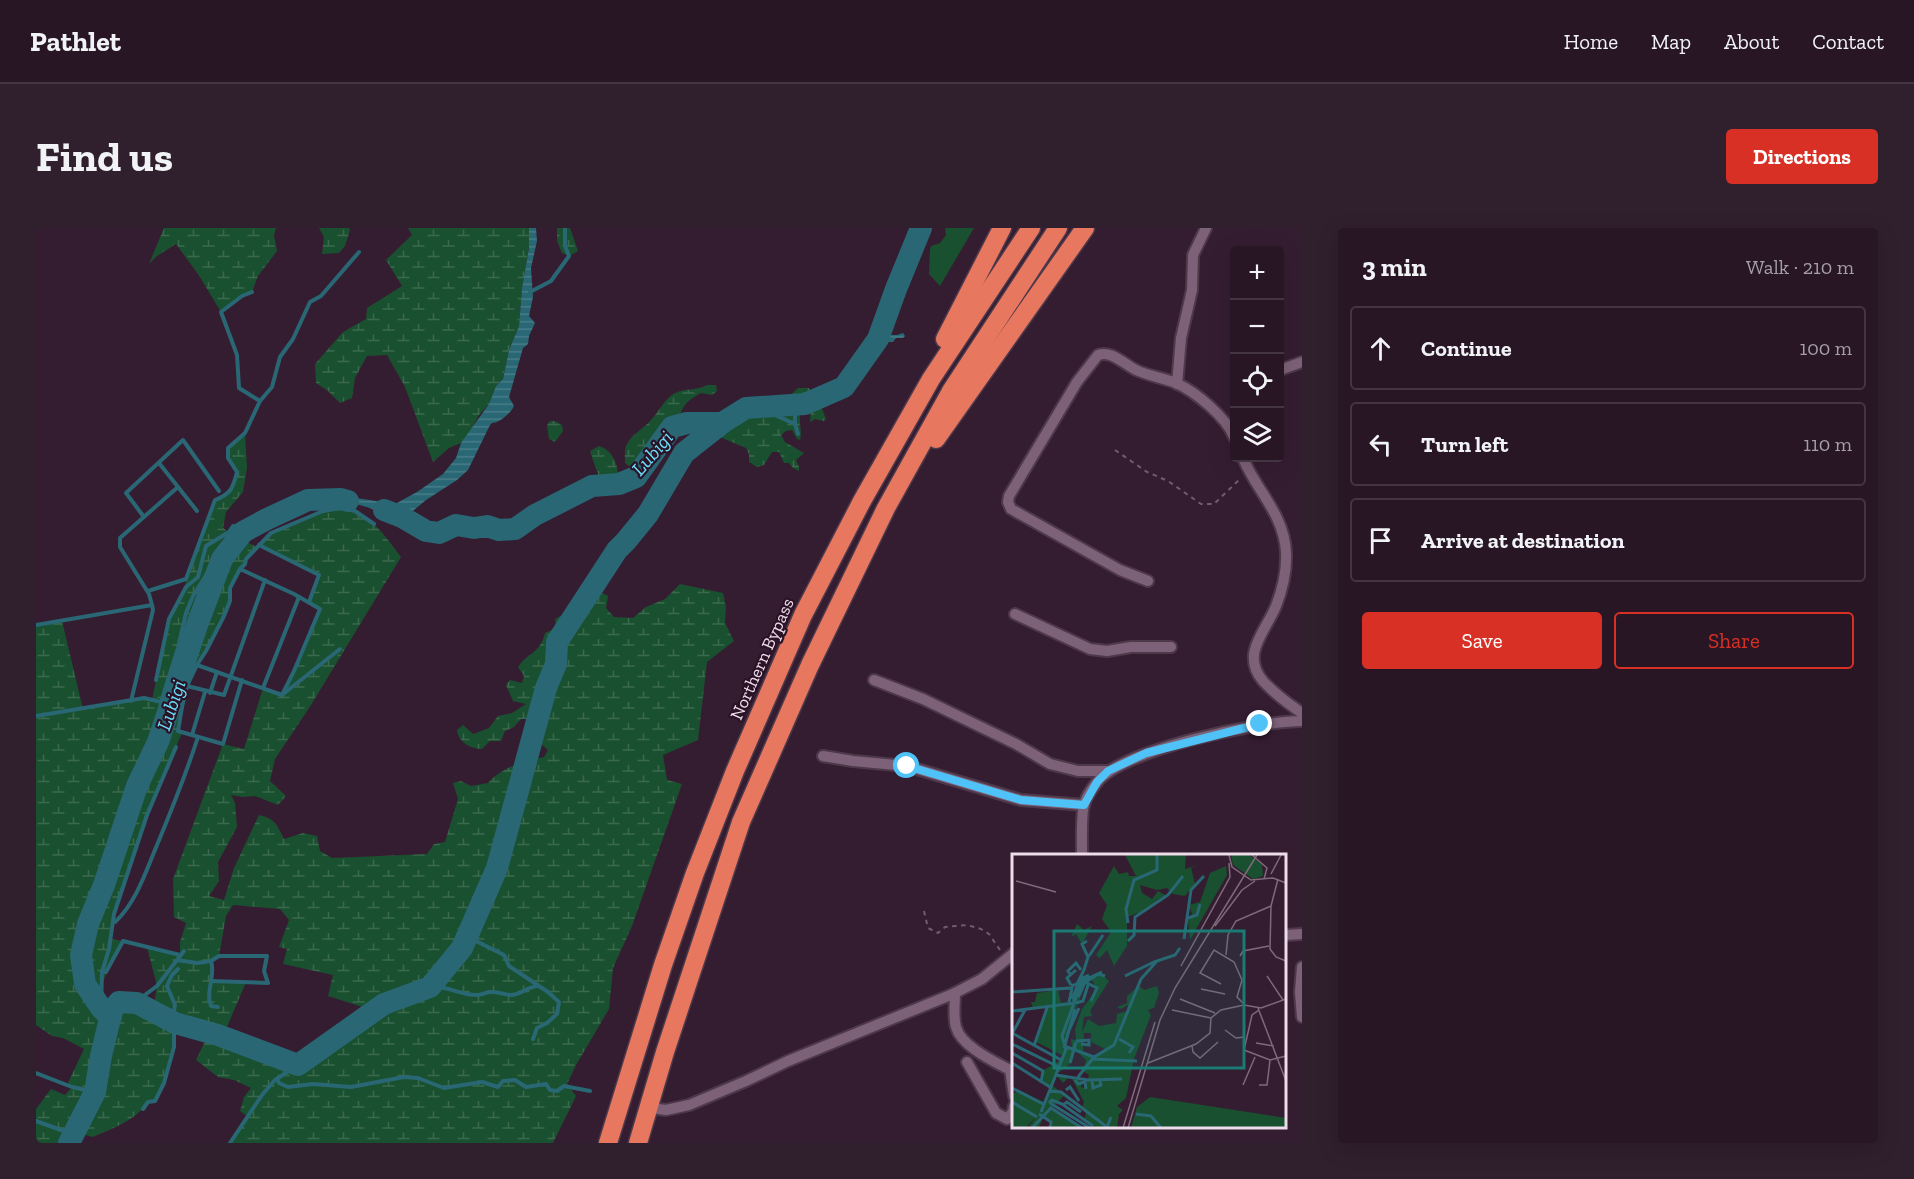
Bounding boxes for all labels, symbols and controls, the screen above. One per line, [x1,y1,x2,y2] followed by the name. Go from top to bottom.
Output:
[30,25,121,58] text: Pathlet
[1564,29,1618,54] text: Home
[1651,29,1691,54] text: Map
[1724,29,1779,54] text: About
[1812,29,1884,54] text: Contact
[1726,129,1878,184] button: Directions
[36,131,173,182] text: Find us
[1230,246,1284,462] map controls
[1230,246,1284,300] button: +
[1362,251,1427,283] text: 3 min
[1746,255,1854,279] text: Walk · 210 m
[1230,300,1284,354] button: −
[1364,332,1397,365] icon: ahead
[1421,335,1512,362] text: Continue
[1799,336,1852,360] text: 100 m
[1230,354,1284,408] button: locate
[1230,408,1284,462] button: layers
[626,426,678,480] water label: Lubigi
[1364,428,1397,461] icon: left
[1421,431,1508,458] text: Turn left
[1803,432,1852,456] text: 110 m
[1364,524,1397,557] icon: arrive
[1421,527,1624,554] text: Arrive at destination
[725,595,799,723] street label: Northern Bypass
[1362,612,1602,669] button: Save
[1614,612,1854,669] button: Share
[151,677,191,733] water label: Lubigi
[1246,710,1272,736] route end
[893,752,919,778] route start
[1012,854,1287,1128] inset map

